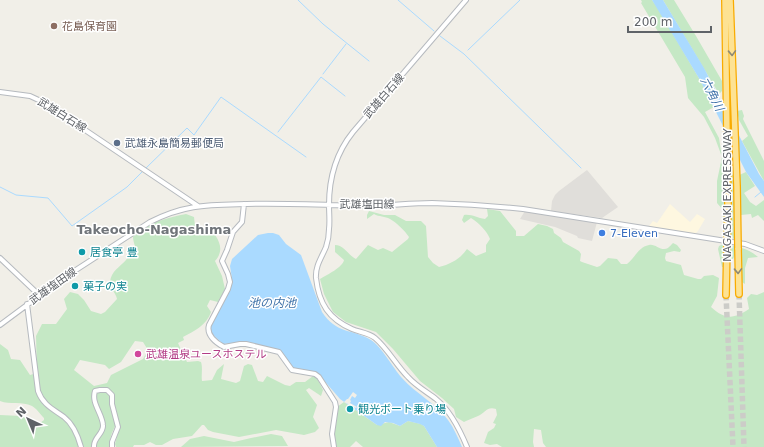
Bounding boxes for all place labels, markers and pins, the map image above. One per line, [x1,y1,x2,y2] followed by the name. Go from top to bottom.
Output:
[62,20,117,33] place label: 花島保育園
[49,21,59,31] marker: 花島保育園
[125,137,224,150] place label: 武雄永島簡易郵便局
[112,138,122,148] marker: 武雄永島簡易郵便局
[610,227,658,240] place label: 7-Eleven
[597,228,607,238] marker: 7-Eleven
[90,246,138,259] place label: 居食亭 豊
[77,247,87,257] marker: 居食亭 豊
[83,280,127,293] place label: 菓子の実
[70,281,80,291] marker: 菓子の実
[146,348,266,361] place label: 武雄温泉ユースホステル
[133,349,143,359] marker: 武雄温泉ユースホステル
[358,403,446,416] place label: 観光ボート乗り場
[345,404,355,414] marker: 観光ボート乗り場

